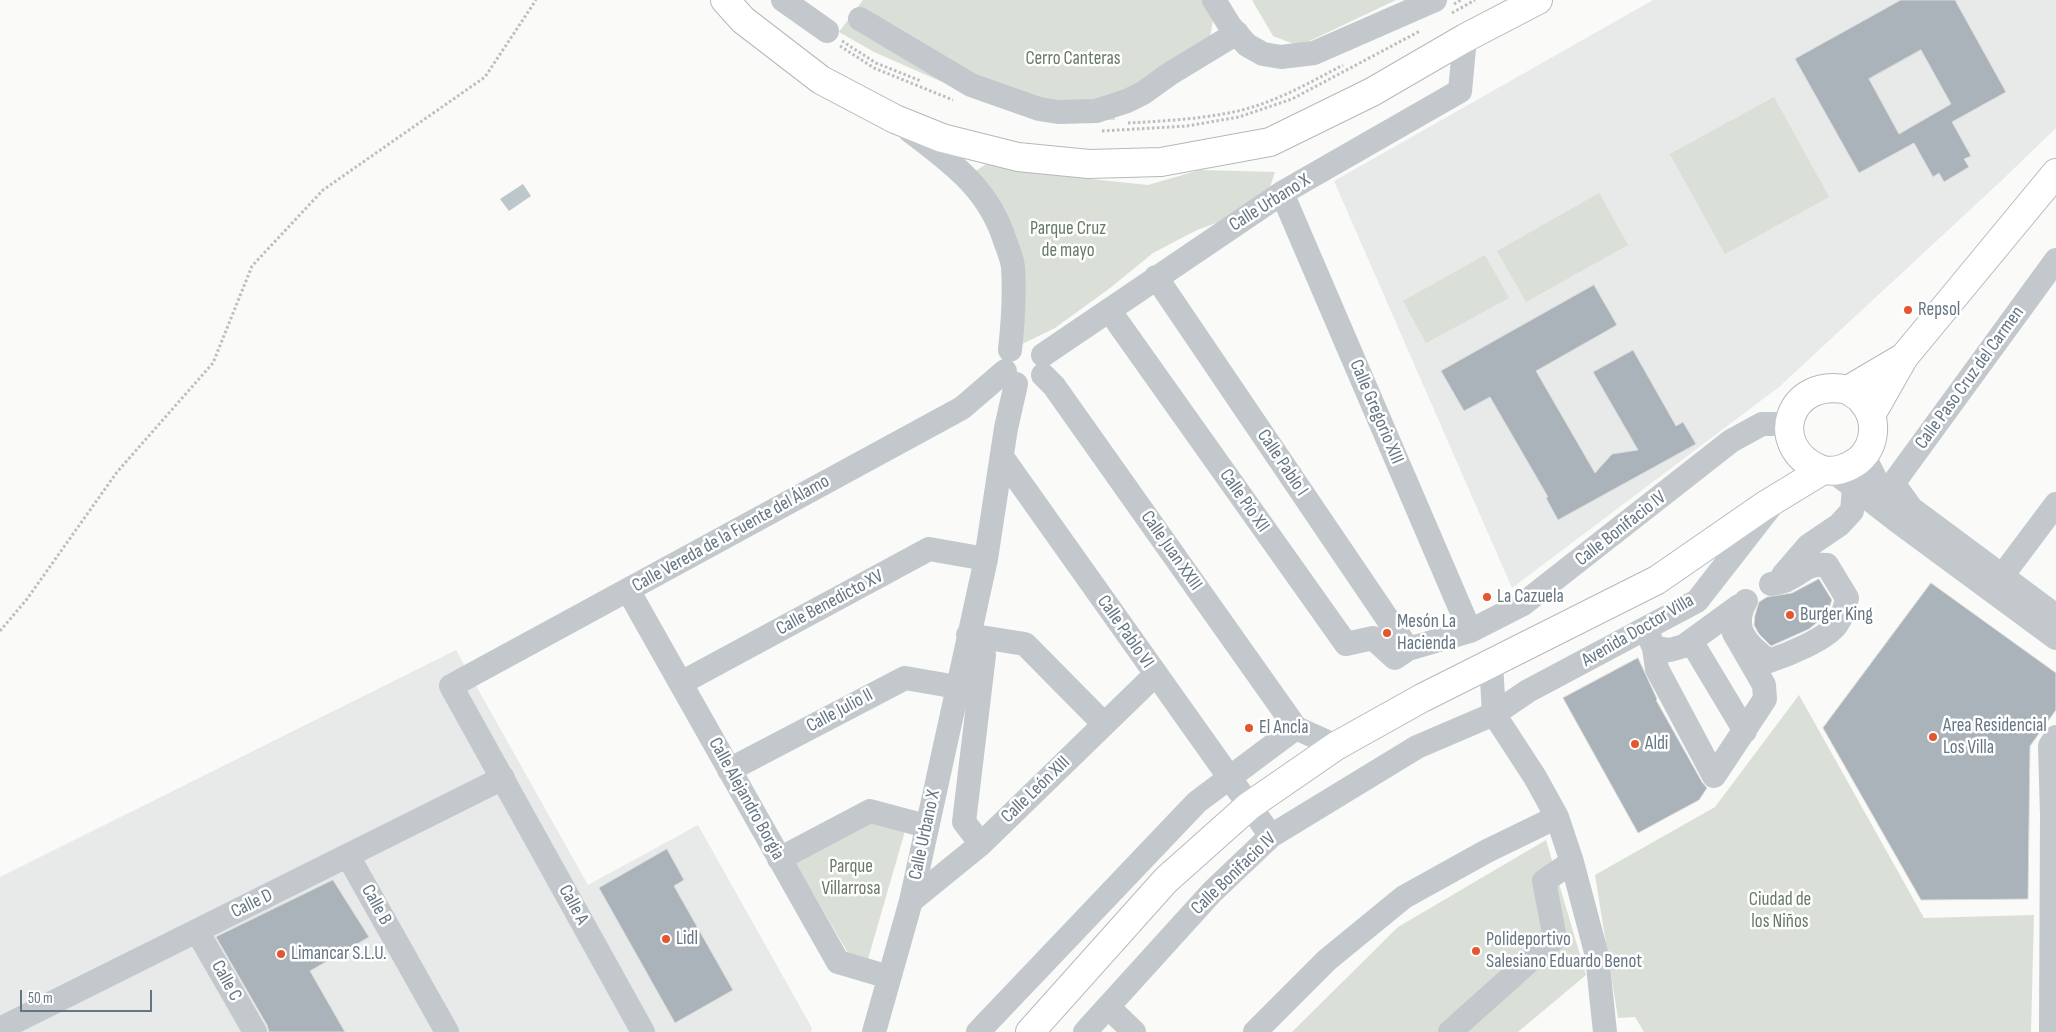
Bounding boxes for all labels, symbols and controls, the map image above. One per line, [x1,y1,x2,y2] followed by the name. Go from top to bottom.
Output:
[1025,48,1121,70] park label: Cerro Canteras
[1225,169,1315,237] street label: Calle Urbano X
[1030,218,1106,262] park label: Parque Cruz de mayo
[1918,299,1960,321] place label: Repsol
[1911,302,2029,454] street label: Calle Paso Cruz del Carmen
[1902,304,1914,316] marker: Repsol
[1344,356,1408,468] street label: Calle Gregorio XIII
[1252,425,1312,501] street label: Calle Pablo I
[1214,465,1274,537] street label: Calle Pío XII
[628,470,834,598] street label: Calle Vereda de la Fuente del Álamo
[1571,486,1671,572] street label: Calle Bonifacio IV
[1135,507,1207,595] street label: Calle Juan XXIII
[773,565,887,641] street label: Calle Benedicto XV
[1497,586,1564,608] place label: La Cazuela
[1578,590,1698,672] street label: Avenida Doctor Villa
[1092,591,1158,673] street label: Calle Pablo VI
[1481,591,1493,603] marker: La Cazuela
[1800,604,1873,626] place label: Burger King
[1784,609,1796,621] marker: Burger King
[1397,611,1456,655] place label: Mesón La Hacienda
[1381,627,1393,639] marker: Mesón La Hacienda
[803,684,877,738] street label: Calle Julio II
[1943,715,2047,759] place label: Area Residencial Los Villa
[1259,717,1308,739] place label: El Ancla
[1243,722,1255,734] marker: El Ancla
[1927,731,1939,743] marker: Area Residencial Los Villa
[1645,733,1668,755] place label: Aldi
[703,734,789,864] street label: Calle Alejandro Borgia
[1629,738,1641,750] marker: Aldi
[997,752,1075,828] street label: Calle León XIII
[904,788,946,882] street label: Calle Urbano X
[1187,828,1281,920] street label: Calle Bonifacio IV
[821,856,881,900] park label: Parque Villarrosa
[356,881,396,929] street label: Calle B
[553,881,593,929] street label: Calle A
[228,884,276,924] street label: Calle D
[1749,889,1811,933] park label: Ciudad de los Niños
[676,928,698,950] place label: Lidl
[1486,929,1642,973] place label: Polideportivo Salesiano Eduardo Benot
[660,933,672,945] marker: Lidl
[291,943,387,965] place label: Limancar S.L.U.
[1470,945,1482,957] marker: Polideportivo Salesiano Eduardo Benot
[275,948,287,960] marker: Limancar S.L.U.
[206,957,246,1005] street label: Calle C
[22,980,155,1012] scale bar
[28,989,53,1008] text: 50 m

